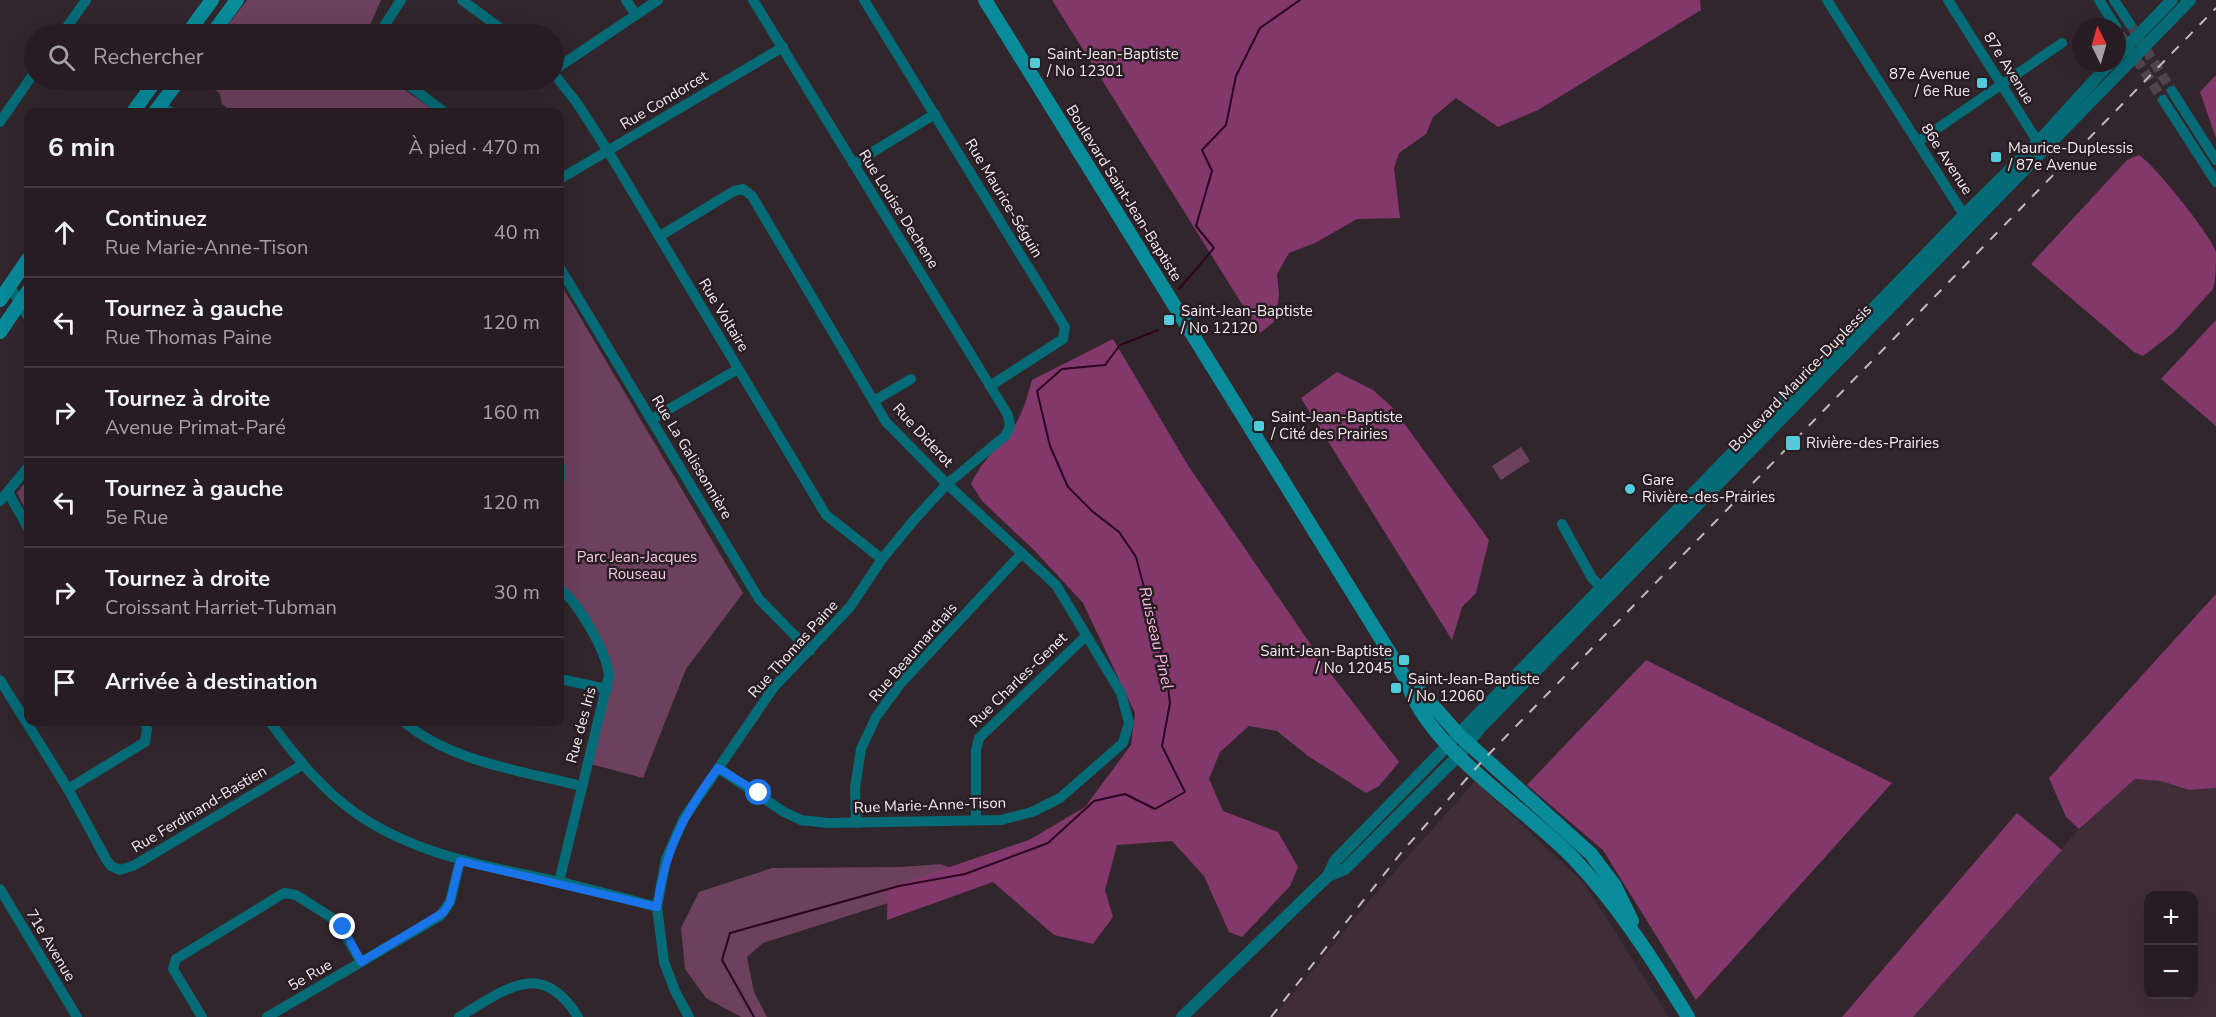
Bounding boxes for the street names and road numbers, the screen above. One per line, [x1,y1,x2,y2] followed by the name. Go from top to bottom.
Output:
[1979,28,2039,108] street label: 87e Avenue
[616,66,712,134] street label: Rue Condorcet
[1061,101,1187,285] street label: Boulevard Saint-Jean-Baptiste
[1917,120,1977,198] street label: 86e Avenue
[960,135,1048,261] street label: Rue Maurice-Séguin
[854,146,944,272] street label: Rue Louise Dechene
[694,275,754,355] street label: Rue Voltaire
[1724,300,1876,456] street label: Boulevard Maurice-Duplessis
[647,391,737,523] street label: Rue La Galissonnière
[888,399,958,472] street label: Rue Diderot
[744,596,842,702] street label: Rue Thomas Paine
[864,598,962,706] street label: Rue Beaumarchais
[965,628,1072,732] street label: Rue Charles-Genet
[561,685,601,765] street label: Rue des Iris
[128,761,270,857] street label: Rue Ferdinand-Bastien
[853,792,1007,818] street label: Rue Marie-Anne-Tison
[22,905,80,985] street label: 71e Avenue
[285,955,335,995] street label: 5e Rue

